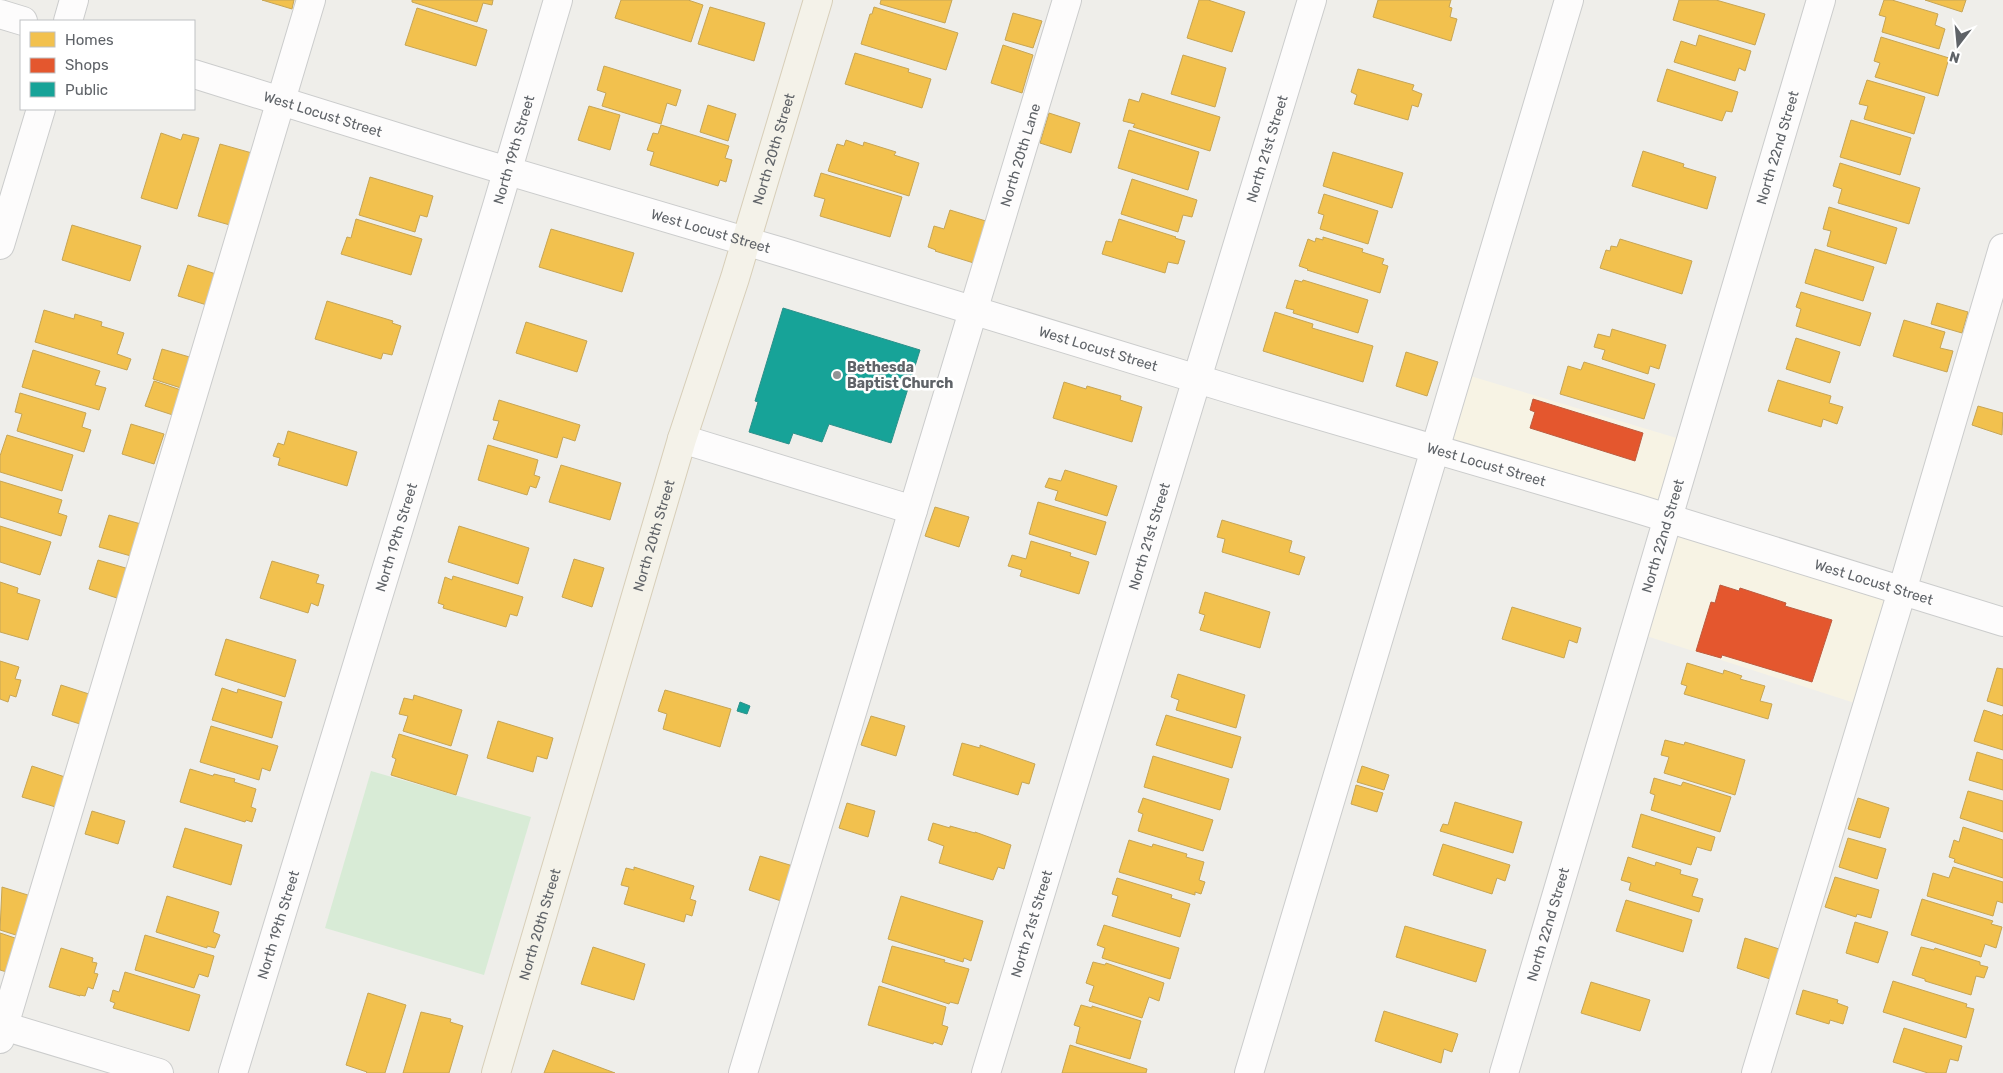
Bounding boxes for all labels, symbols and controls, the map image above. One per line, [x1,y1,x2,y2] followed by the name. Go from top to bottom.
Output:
[20,20,195,110] legend
[1933,20,1983,70] north arrow
[65,31,114,49] text: Homes
[1947,47,1962,67] text: N
[65,56,109,74] text: Shops
[65,81,108,99] text: Public
[261,88,385,141] street label: West Locust Street
[1753,88,1803,207] street label: North 22nd Street
[749,91,799,207] street label: North 20th Street
[490,93,538,206] street label: North 19th Street
[1243,93,1292,205] street label: North 21st Street
[997,101,1044,209] street label: North 20th Lane
[649,206,773,257] street label: West Locust Street
[1037,323,1160,375] street label: West Locust Street
[847,359,953,392] place label: Bethesda Baptist Church
[831,369,843,381] marker: Bethesda Baptist Church
[1425,439,1548,490] street label: West Locust Street
[630,477,679,594] street label: North 20th Street
[1638,477,1688,595] street label: North 22nd Street
[372,480,421,594] street label: North 19th Street
[1125,480,1174,592] street label: North 21st Street
[1812,556,1936,609] street label: West Locust Street
[1524,865,1573,983] street label: North 22nd Street
[516,866,565,982] street label: North 20th Street
[254,868,303,981] street label: North 19th Street
[1008,868,1056,980] street label: North 21st Street

